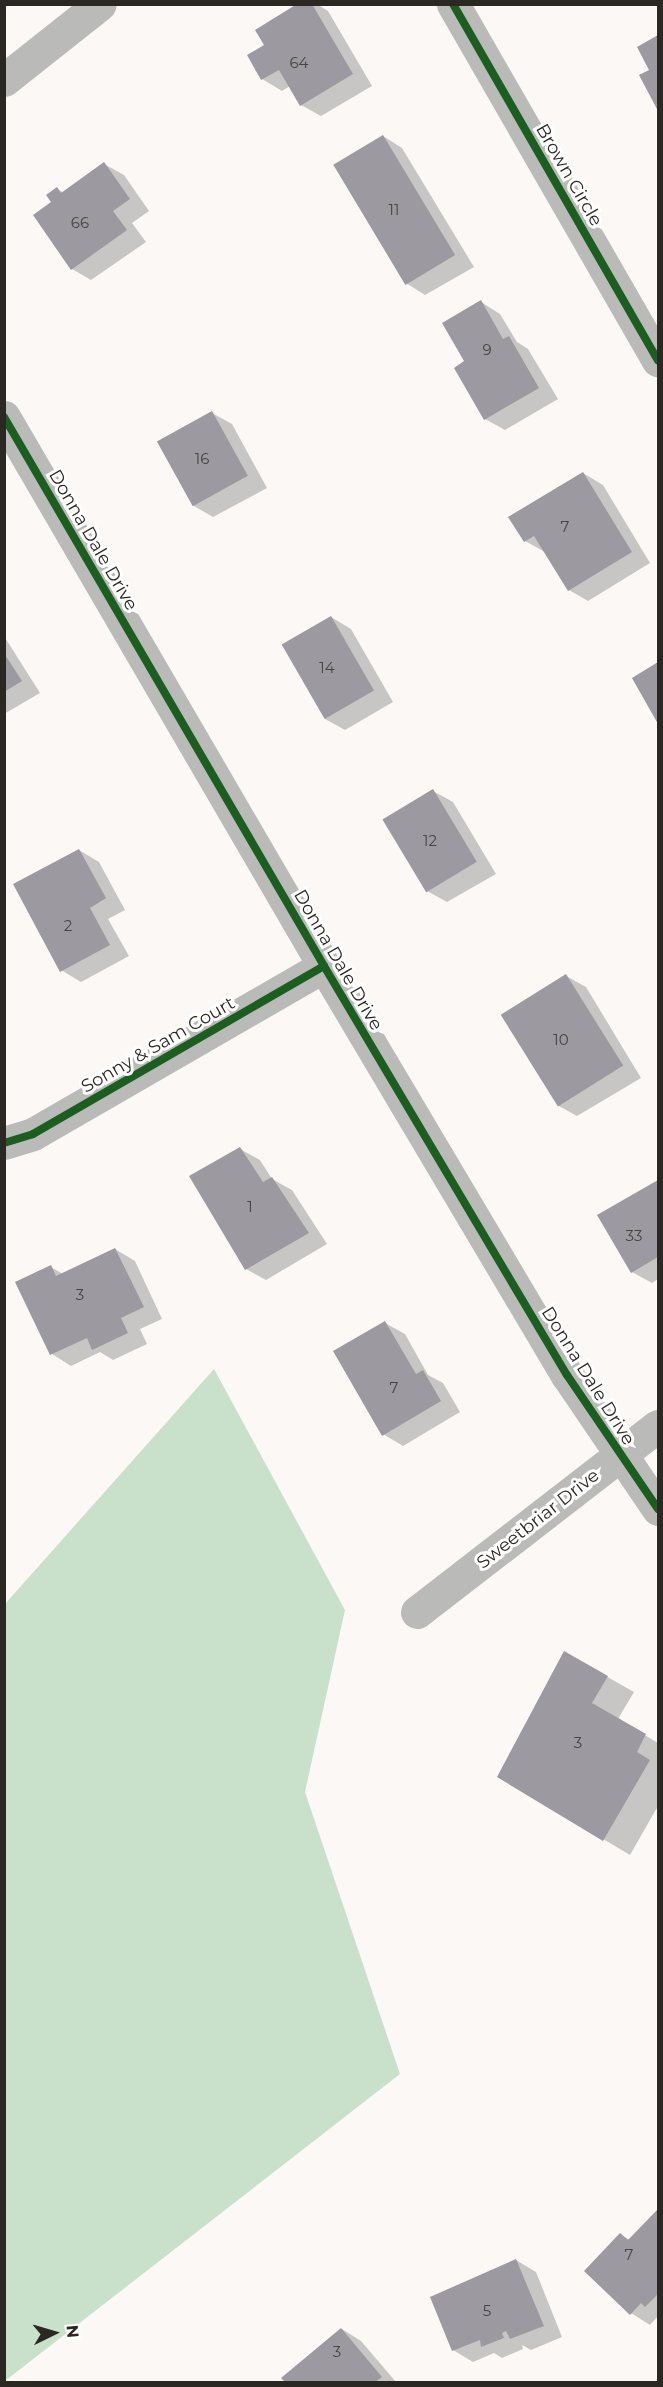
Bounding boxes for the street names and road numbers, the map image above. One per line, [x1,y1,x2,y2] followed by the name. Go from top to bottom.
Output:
[531,120,607,230] street label: Brown Circle
[44,466,142,614] street label: Donna Dale Drive
[289,886,387,1034] street label: Donna Dale Drive
[77,992,239,1098] street label: Sonny & Sam Court
[537,1303,639,1449] street label: Donna Dale Drive
[473,1465,603,1573] street label: Sweetbriar Drive

